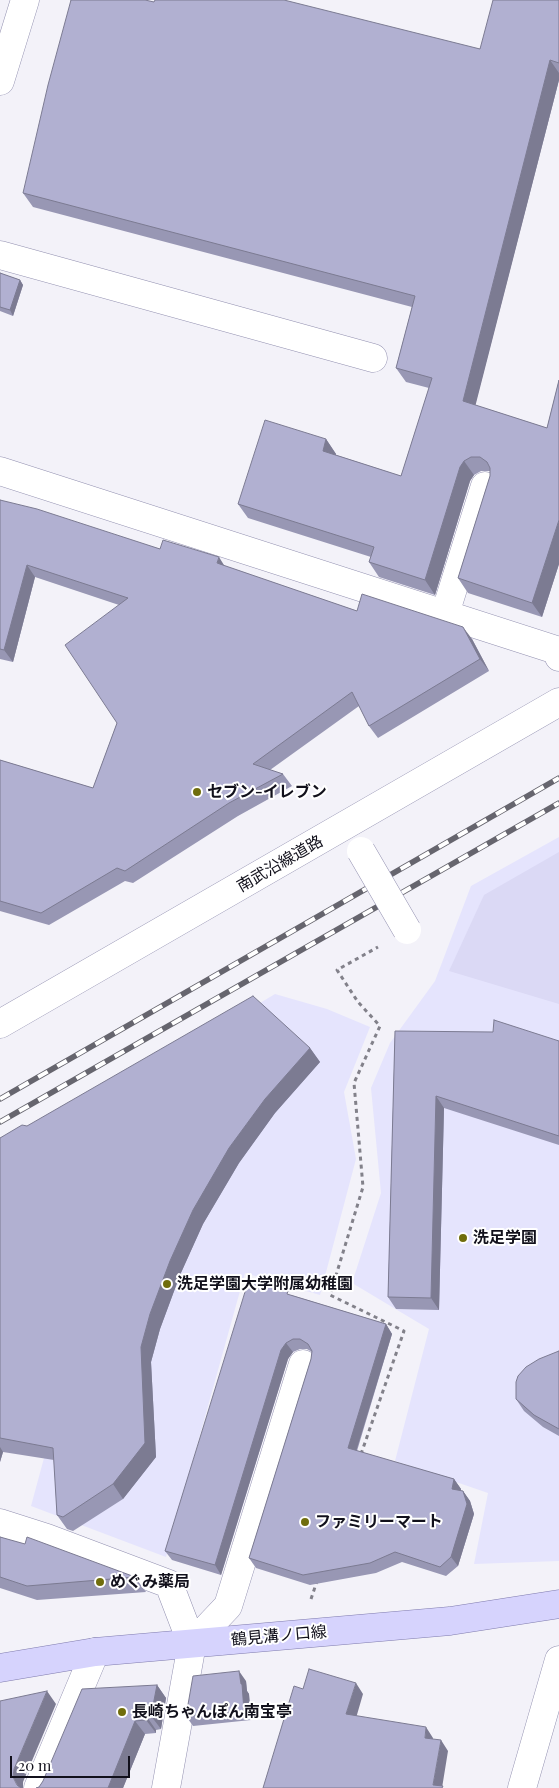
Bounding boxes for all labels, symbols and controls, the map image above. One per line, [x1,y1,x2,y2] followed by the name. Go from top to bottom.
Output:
[207,782,327,802] place label: セブン-イレブン
[191,786,203,798] marker: セブン-イレブン
[234,832,326,896] street label: 南武沿線道路
[473,1228,537,1248] place label: 洗足学園
[457,1232,469,1244] marker: 洗足学園
[177,1274,353,1294] place label: 洗足学園大学附属幼稚園
[161,1278,173,1290] marker: 洗足学園大学附属幼稚園
[315,1512,443,1532] place label: ファミリーマート
[299,1516,311,1528] marker: ファミリーマート
[110,1572,190,1592] place label: めぐみ薬局
[94,1576,106,1588] marker: めぐみ薬局
[230,1622,328,1650] street label: 鶴見溝ノ口線
[132,1702,292,1722] place label: 長崎ちゃんぽん南宝亭
[116,1706,128,1718] marker: 長崎ちゃんぽん南宝亭
[12,1746,132,1778] scale bar
[18,1755,51,1775] text: 20 m

